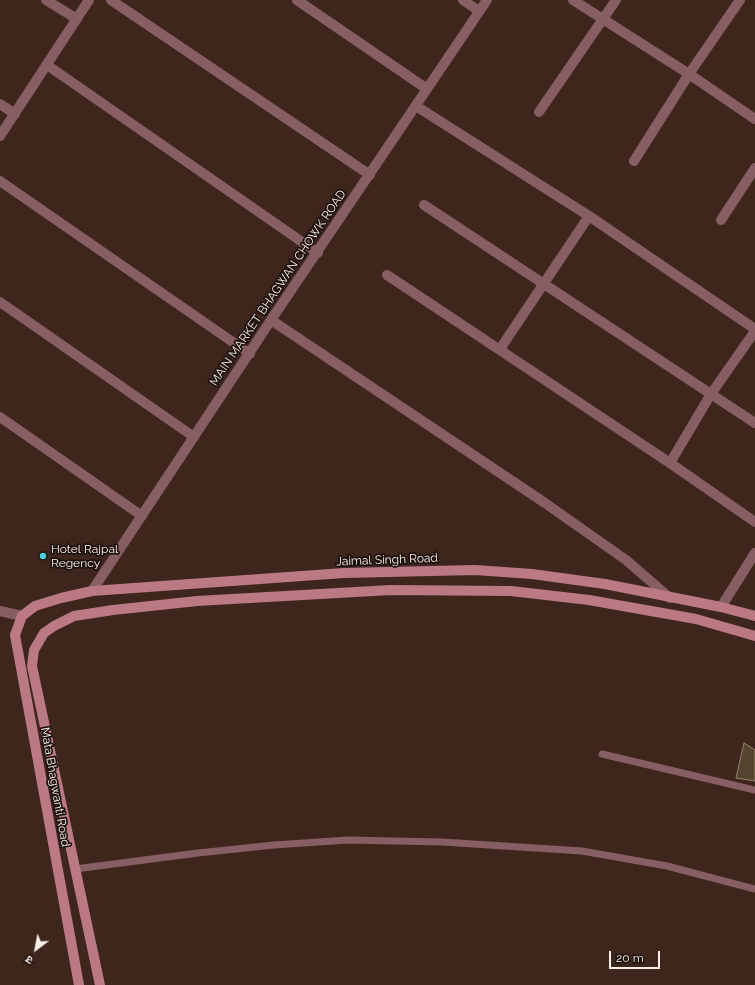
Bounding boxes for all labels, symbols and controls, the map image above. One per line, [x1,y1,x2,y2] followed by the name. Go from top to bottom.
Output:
[207,187,349,389] street label: MAIN MARKET BHAGWAN CHOWK ROAD
[51,542,118,570] place label: Hotel Rajpal Regency
[38,551,48,561] marker: Hotel Rajpal Regency
[336,551,438,569] street label: Jaimal Singh Road
[37,726,73,848] street label: Mata Bhagwanti Road
[16,929,56,969] north arrow
[611,943,662,969] scale bar
[616,951,644,965] text: 20 m
[23,952,36,967] text: उ

